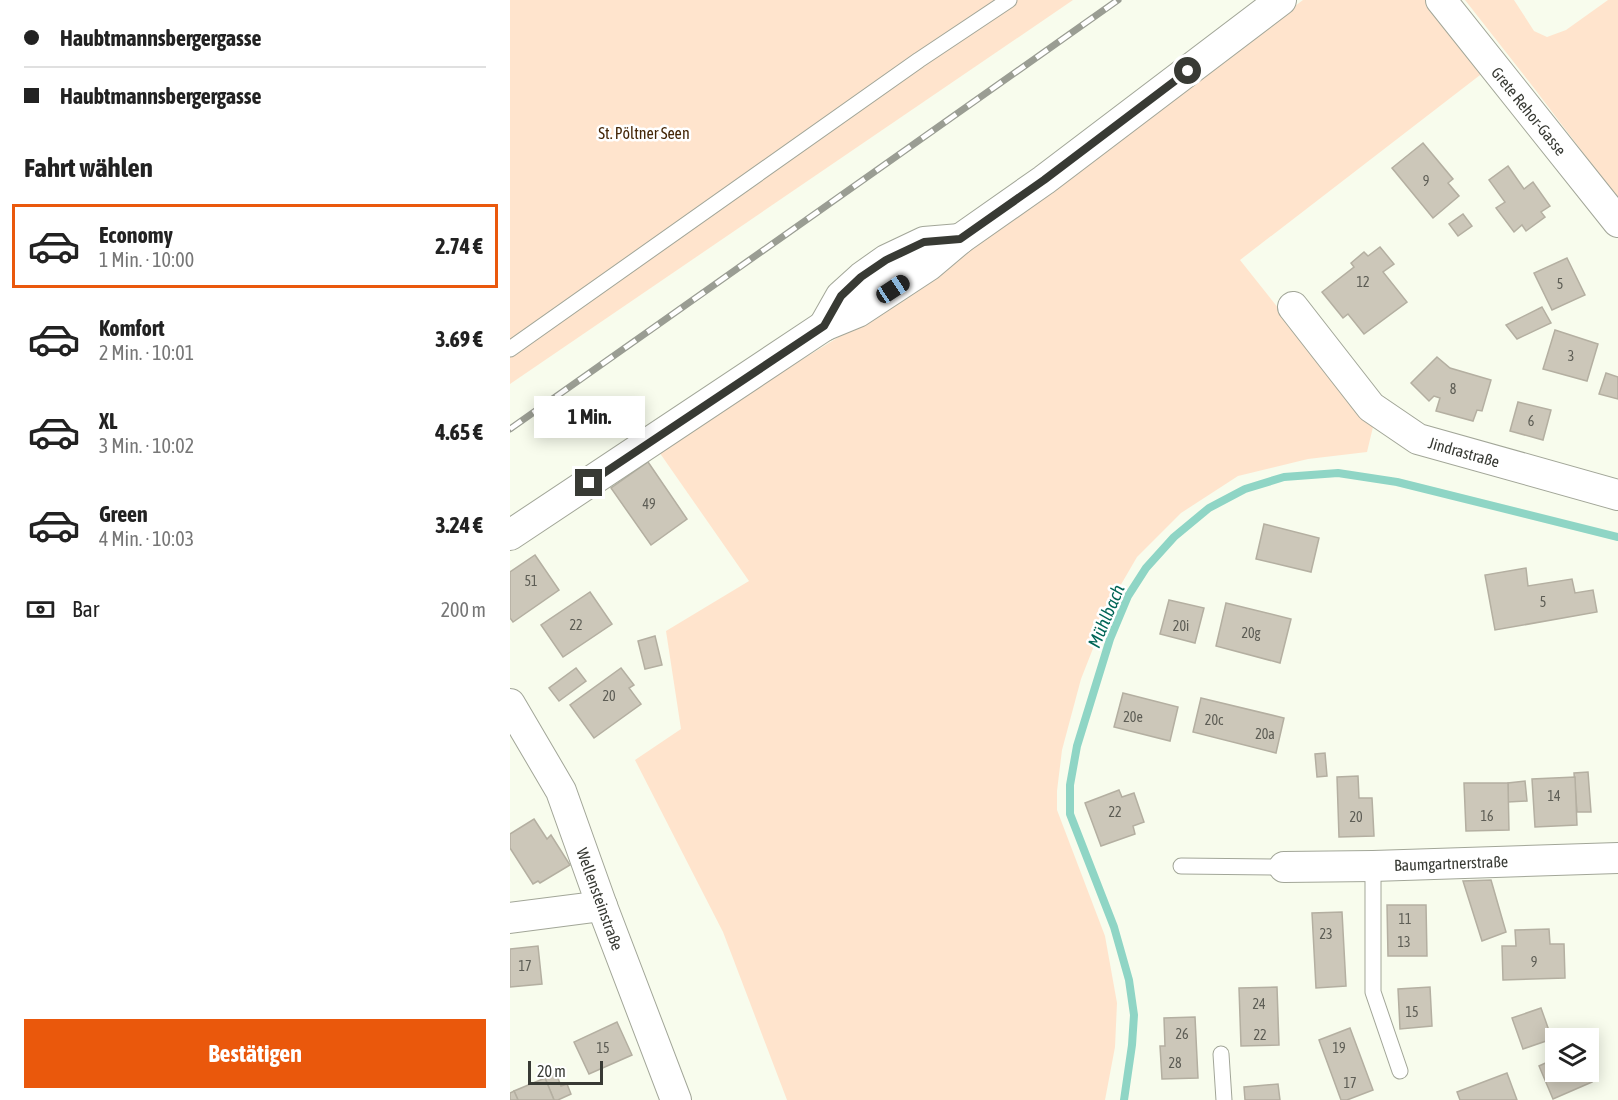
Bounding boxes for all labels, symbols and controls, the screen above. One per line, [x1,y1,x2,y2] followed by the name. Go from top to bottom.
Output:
[60,25,261,51] text: Haubtmannsbergergasse
[1174,57,1201,84] route start
[1488,63,1570,159] street label: Grete Rehor-Gasse
[60,83,261,109] text: Haubtmannsbergergasse
[598,124,690,142] park label: St. Pöltner Seen
[24,152,153,183] text: Fahrt wählen
[1423,173,1429,189] house number: 9
[27,219,81,273] icon: car
[99,222,173,248] text: Economy
[435,233,483,259] text: 2.74 €
[99,248,194,271] text: 1 Min. · 10:00
[873,272,913,306] car
[1356,274,1370,290] house number: 12
[1557,276,1563,292] house number: 5
[27,312,81,366] icon: car
[99,315,165,341] text: Komfort
[435,326,483,352] text: 3.69 €
[99,341,194,364] text: 2 Min. · 10:01
[1568,348,1574,364] house number: 3
[1450,381,1457,397] house number: 8
[533,396,644,438] callout: 1 Min.
[27,405,81,459] icon: car
[568,405,611,428] text: 1 Min.
[99,408,117,434] text: XL
[1528,413,1535,429] house number: 6
[435,419,483,445] text: 4.65 €
[1426,433,1502,471] street label: Jindrastraße
[99,434,194,457] text: 3 Min. · 10:02
[575,469,602,496] route end
[642,496,656,512] house number: 49
[27,498,81,552] icon: car
[99,501,148,527] text: Green
[435,512,483,538] text: 3.24 €
[99,527,194,550] text: 4 Min. · 10:03
[524,573,538,589] house number: 51
[1083,581,1129,651] water label: Mühlbach
[24,593,57,626] icon: cash
[1540,594,1546,610] house number: 5
[72,596,99,622] text: Bar
[441,598,486,621] text: 200 m
[569,617,583,633] house number: 22
[1173,618,1189,634] house number: 20i
[1241,625,1261,641] house number: 20g
[602,688,616,704] house number: 20
[1123,709,1143,725] house number: 20e
[1205,712,1224,728] house number: 20c
[1255,726,1275,742] house number: 20a
[1547,788,1561,804] house number: 14
[1108,804,1122,820] house number: 22
[1480,808,1494,824] house number: 16
[1349,809,1363,825] house number: 20
[573,845,627,953] street label: Wellensteinstraße
[1394,852,1508,875] street label: Baumgartnerstraße
[1398,911,1412,927] house number: 11
[1319,926,1333,942] house number: 23
[1397,934,1411,950] house number: 13
[1531,954,1537,970] house number: 9
[518,958,532,974] house number: 17
[1252,996,1266,1012] house number: 24
[1405,1004,1419,1020] house number: 15
[24,1019,486,1088] button: Bestätigen
[1175,1026,1189,1042] house number: 26
[1253,1027,1267,1043] house number: 22
[1545,1028,1599,1082] map controls
[1545,1028,1599,1082] button: layers
[596,1040,610,1056] house number: 15
[1332,1040,1346,1056] house number: 19
[1168,1055,1182,1071] house number: 28
[528,1058,603,1086] scale bar
[537,1062,566,1080] text: 20 m
[1343,1075,1357,1091] house number: 17

